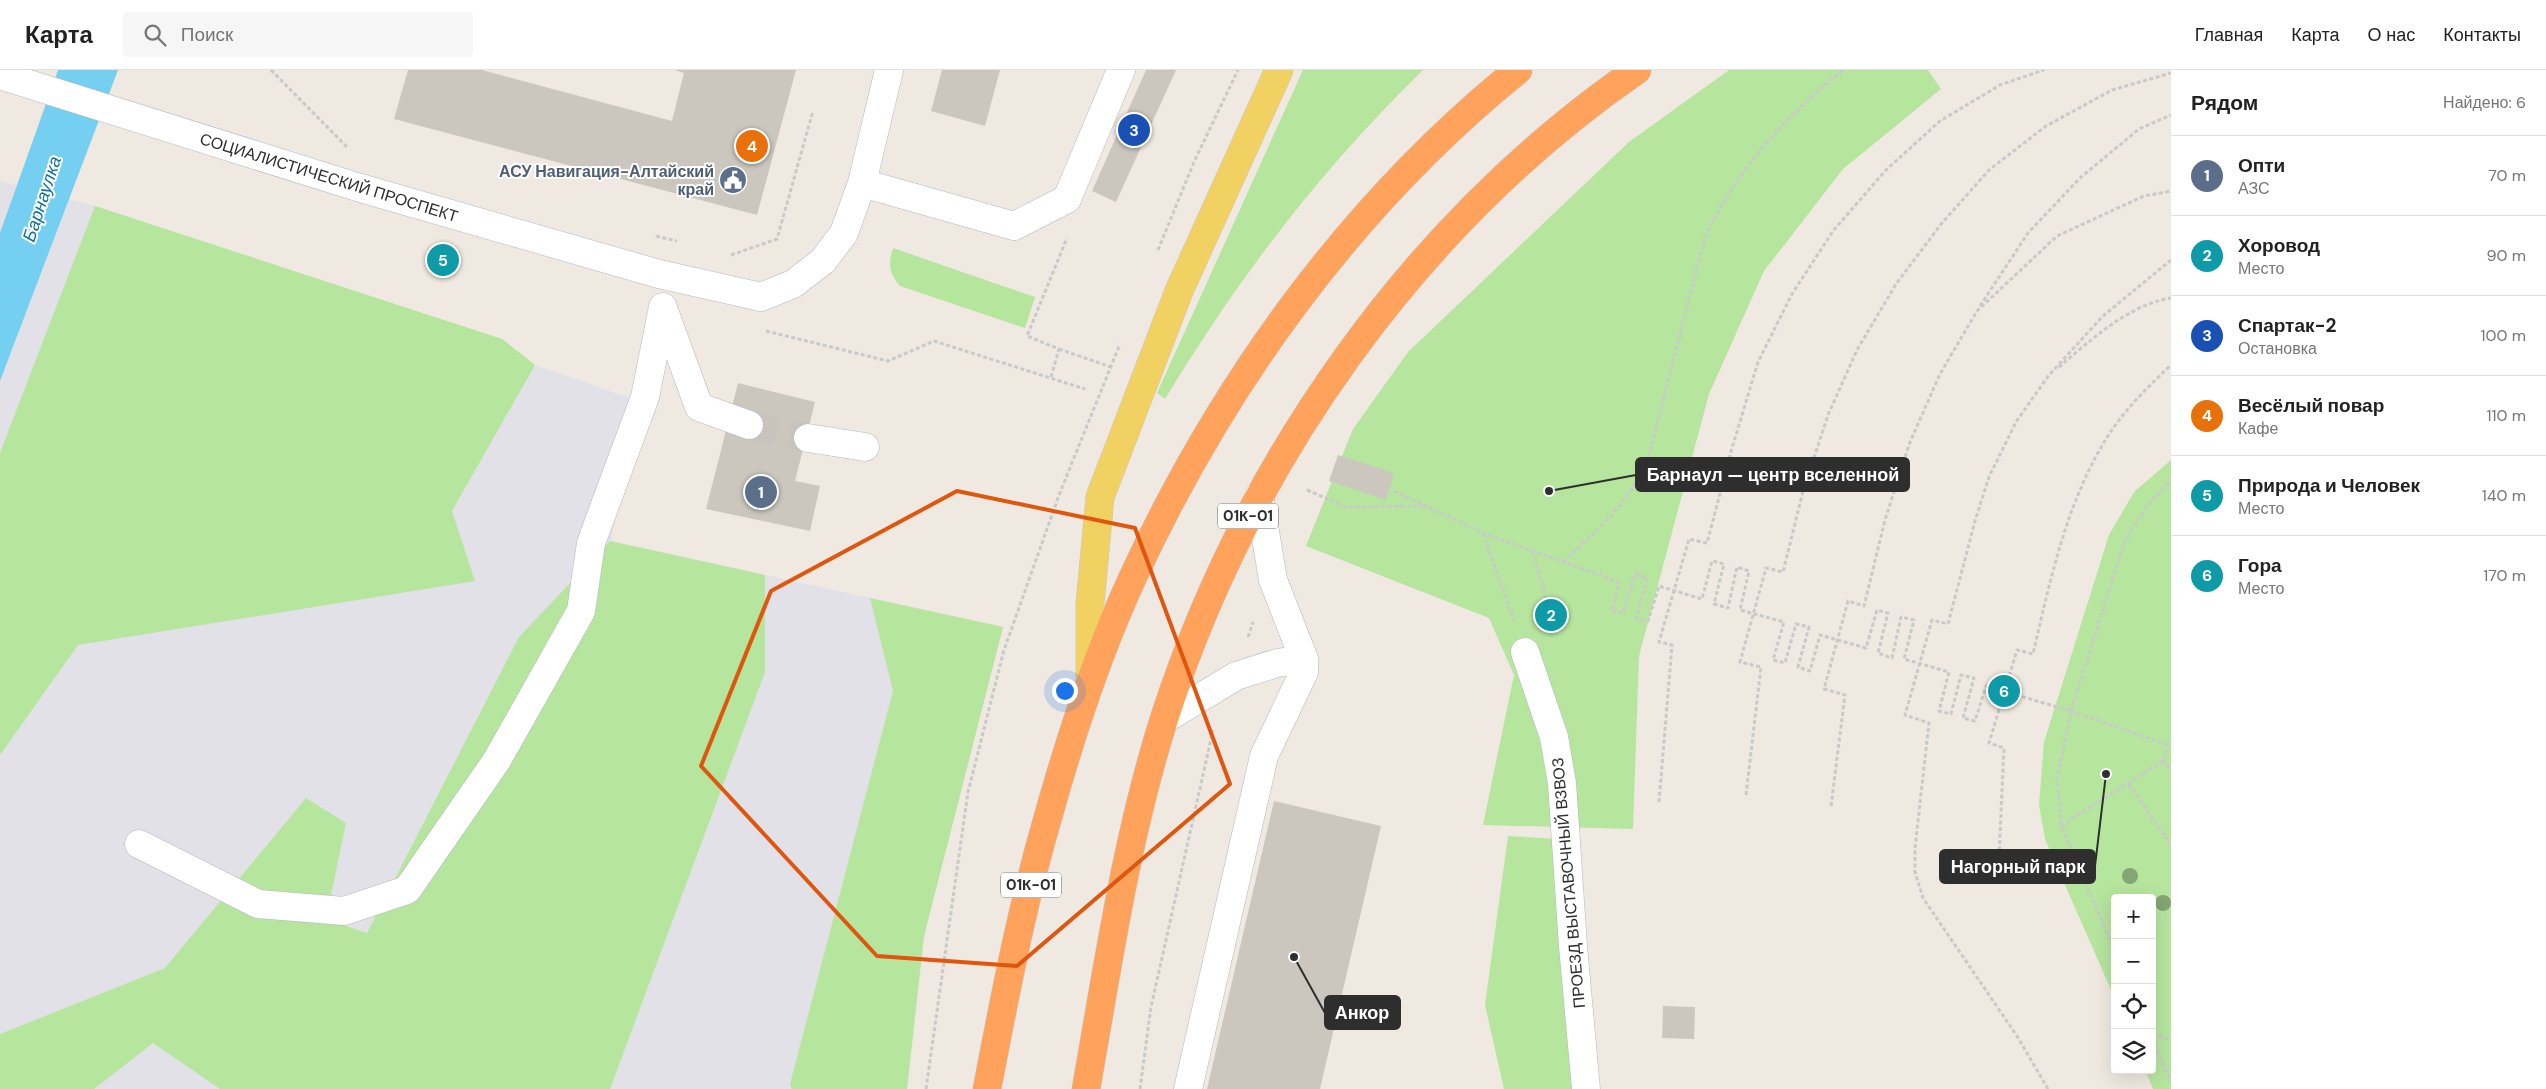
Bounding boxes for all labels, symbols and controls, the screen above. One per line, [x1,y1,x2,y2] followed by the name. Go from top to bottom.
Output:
[123,12,473,57] search box
[25,19,93,50] text: Карта
[141,21,169,49] icon: search
[181,22,233,47] text: Поиск
[2195,23,2263,47] text: Главная
[2291,23,2340,47] text: Карта
[2368,23,2415,47] text: О нас
[2443,23,2521,47] text: Контакты
[2191,89,2258,117] text: Рядом
[2443,92,2526,113] text: Найдено: 6
[1118,111,1150,149] pin: 3
[736,127,768,165] pin: 4
[197,128,461,227] street label: СОЦИАЛИСТИЧЕСКИЙ ПРОСПЕКТ
[17,153,67,245] water label: Барнаулка
[2238,153,2285,178] text: Опти
[499,161,714,200] place label: АСУ Навигация-Алтайский край
[718,165,748,195] public building icon: АСУ Навигация-Алтайский край
[2204,165,2210,186] text: 1
[2488,165,2526,186] text: 70 m
[2238,178,2270,199] text: АЗС
[2238,233,2320,258] text: Хоровод
[427,241,459,279] pin: 5
[2202,245,2212,266] text: 2
[2486,245,2526,266] text: 90 m
[2238,258,2284,279] text: Место
[2238,313,2336,338] text: Спартак-2
[2202,325,2212,346] text: 3
[2481,325,2526,346] text: 100 m
[2238,338,2317,359] text: Остановка
[2238,393,2384,418] text: Весёлый повар
[2202,405,2212,426] text: 4
[2487,405,2526,426] text: 110 m
[2238,418,2278,439] text: Кафе
[1636,458,1909,491] callout: Барнаул — центр вселенной
[1647,463,1899,487] text: Барнаул — центр вселенной
[745,473,777,511] pin: 1
[2238,473,2420,498] text: Природа и Человек
[2202,485,2212,506] text: 5
[2482,485,2526,506] text: 140 m
[2238,498,2284,519] text: Место
[1218,504,1278,528] road number: 01К-01
[2238,553,2282,578] text: Гора
[2202,565,2212,586] text: 6
[2483,565,2526,586] text: 170 m
[2238,578,2284,599] text: Место
[1535,596,1567,634] pin: 2
[1988,672,2020,710] pin: 6
[1052,678,1078,704] your location
[1547,757,1590,1009] street label: ПРОЕЗД ВЫСТАВОЧНЫЙ ВЗВОЗ
[1940,850,2095,883] callout: Нагорный парк
[1951,855,2086,879] text: Нагорный парк
[1001,872,1061,898] road number: 01К-01
[2111,894,2156,1074] map controls
[2111,894,2156,939] button: +
[2111,939,2156,984] button: −
[2111,984,2156,1029] button: locate
[1325,996,1400,1029] callout: Анкор
[1335,1001,1389,1025] text: Анкор
[2111,1029,2156,1074] button: layers

